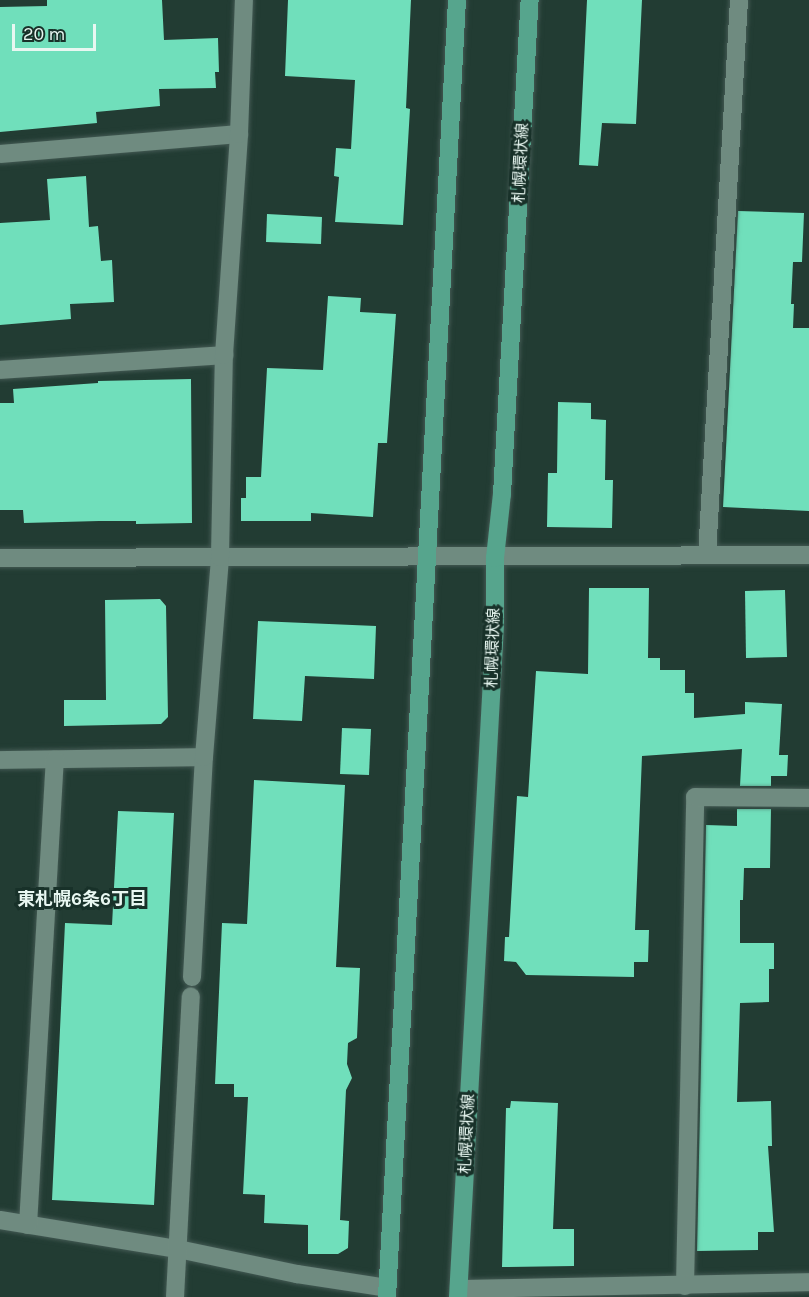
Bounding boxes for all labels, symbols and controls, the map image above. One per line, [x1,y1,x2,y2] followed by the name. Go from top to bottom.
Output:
[15,12,99,50] scale bar
[23,23,65,45] text: 20 m
[509,123,533,203] street label: 札幌環状線
[482,608,504,688] street label: 札幌環状線
[17,888,147,910] district label: 東札幌6条6丁目
[455,1094,479,1174] street label: 札幌環状線

